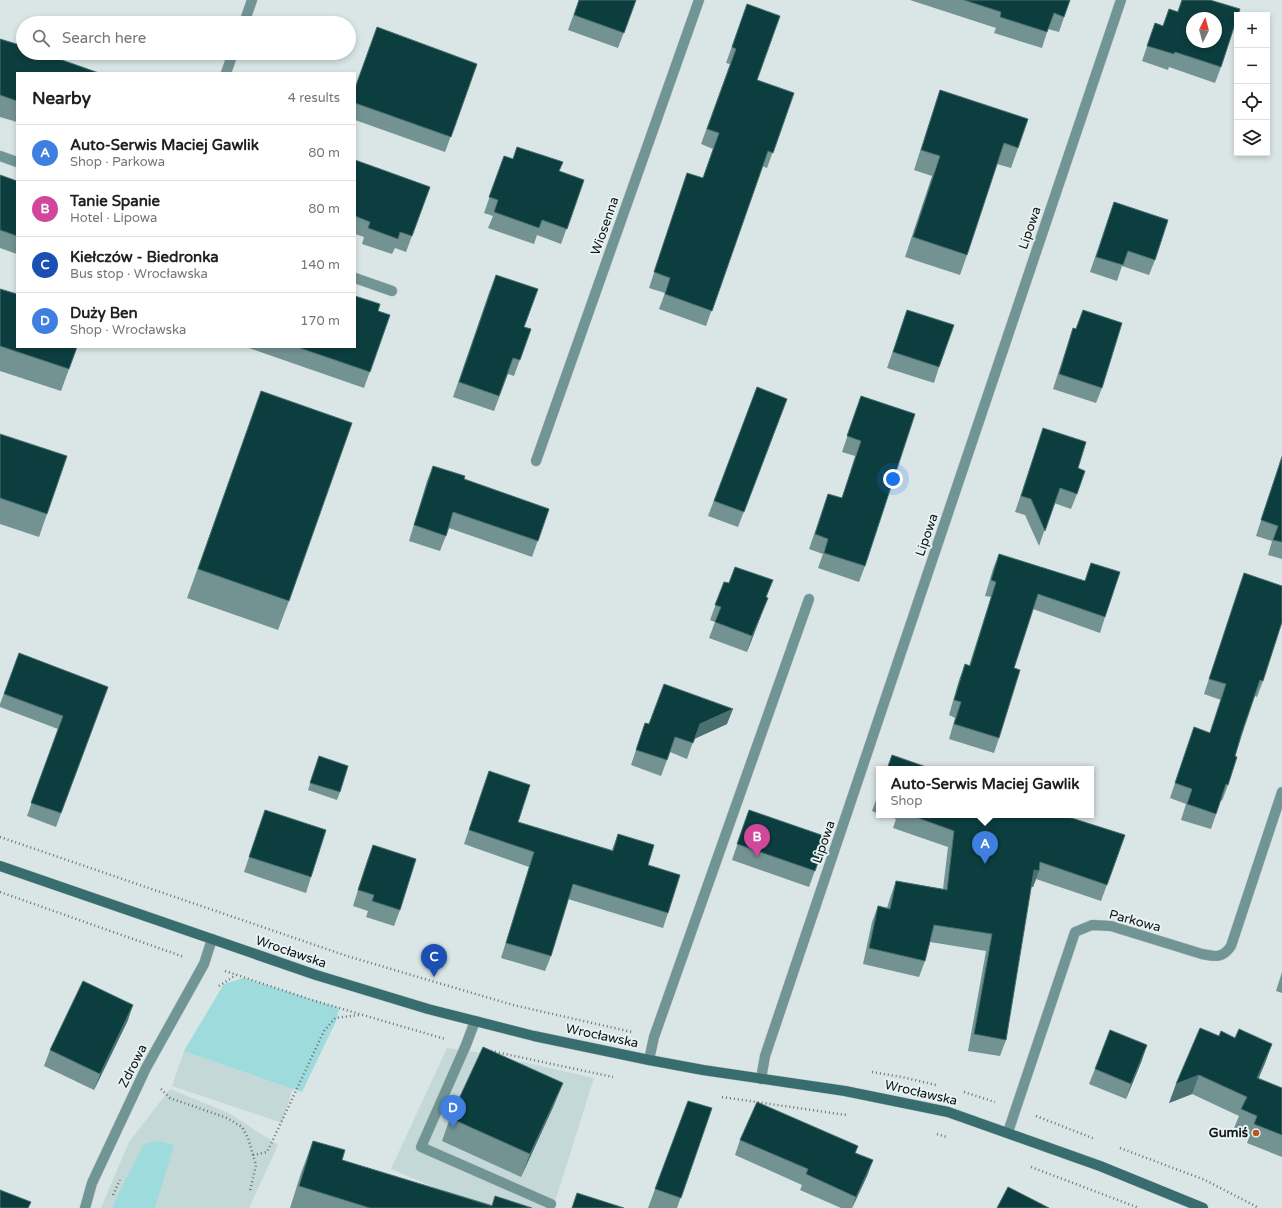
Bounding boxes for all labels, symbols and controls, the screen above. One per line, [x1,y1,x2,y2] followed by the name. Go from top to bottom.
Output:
[1186,12,1222,48] north arrow
[1234,12,1270,156] map controls
[1234,12,1270,48] button: +
[16,16,356,60] search box
[30,27,52,49] icon: search
[62,29,146,47] text: Search here
[1234,48,1270,84] button: −
[1234,84,1270,120] button: locate
[32,88,91,109] text: Nearby
[288,90,340,106] text: 4 results
[1234,120,1270,156] button: layers
[70,136,259,154] text: Auto-Serwis Maciej Gawlik
[40,145,50,161] text: A
[308,145,340,161] text: 80 m
[70,154,165,170] text: Shop · Parkowa
[70,192,160,210] text: Tanie Spanie
[588,195,622,257] street label: Wiosenna
[40,201,50,217] text: B
[308,201,340,217] text: 80 m
[1015,204,1045,252] street label: Lipowa
[70,210,157,226] text: Hotel · Lipowa
[70,248,219,266] text: Kiełczów - Biedronka
[40,257,50,273] text: C
[300,257,340,273] text: 140 m
[70,266,208,282] text: Bus stop · Wrocławska
[70,304,138,322] text: Duży Ben
[40,313,50,329] text: D
[300,313,340,329] text: 170 m
[70,322,186,338] text: Shop · Wrocławska
[883,469,903,489] your location
[912,511,942,559] street label: Lipowa
[876,766,1094,818] popup
[891,775,1079,793] text: Auto-Serwis Maciej Gawlik
[891,793,922,809] text: Shop
[809,818,839,866] street label: Lipowa
[744,824,770,857] pin: B
[972,831,998,864] pin: A
[1107,906,1163,936] street label: Parkowa
[253,932,329,972] street label: Wrocławska
[421,944,447,977] pin: C
[564,1020,640,1052] street label: Wrocławska
[115,1042,151,1090] street label: Zdrowa
[883,1077,959,1109] street label: Wrocławska
[440,1095,466,1128] pin: D
[1209,1125,1248,1141] place label: Gumiś
[1251,1128,1261,1138] marker: Gumiś

